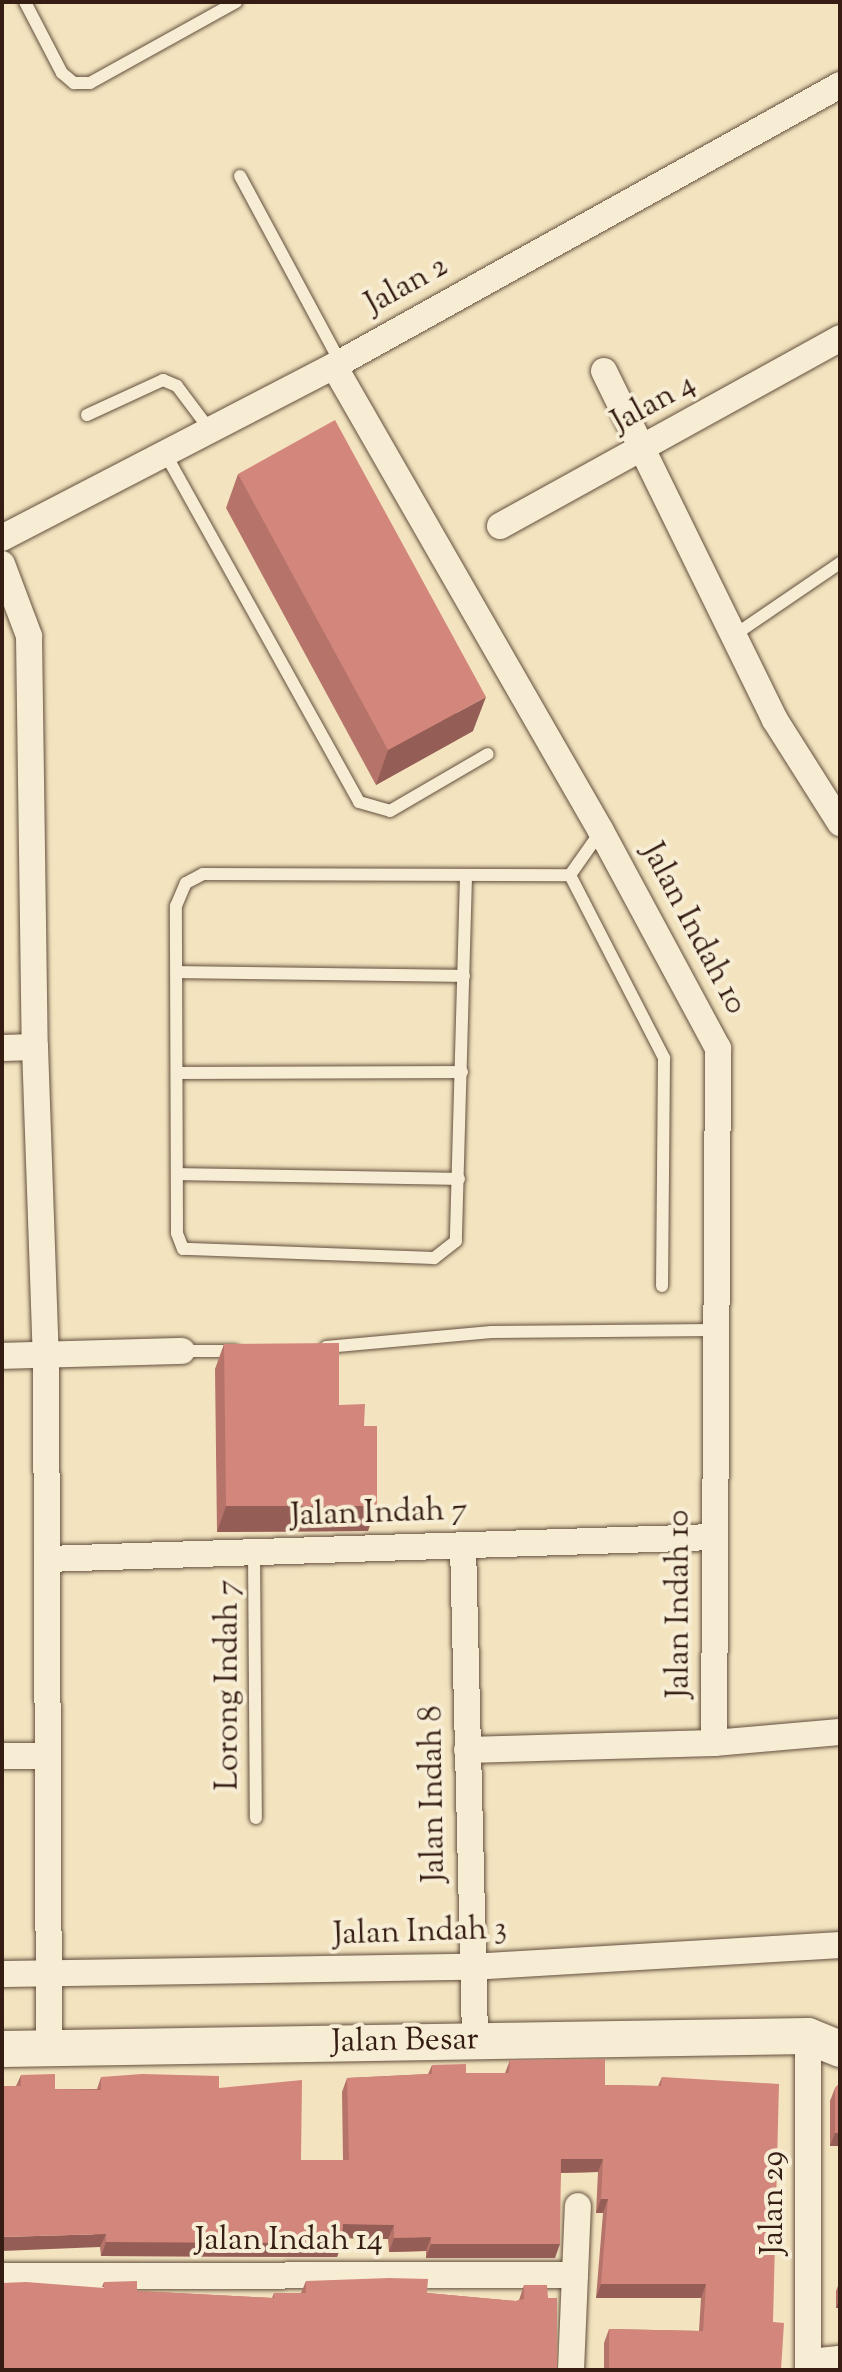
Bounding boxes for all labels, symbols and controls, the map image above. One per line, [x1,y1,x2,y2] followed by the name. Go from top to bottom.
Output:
[359,248,455,324] street label: Jalan 2
[606,365,702,443] street label: Jalan 4
[632,837,754,1021] street label: Jalan Indah 10
[290,1492,468,1536] street label: Jalan Indah 7
[661,1510,699,1698] street label: Jalan Indah 10
[210,1580,248,1790] street label: Lorong Indah 7
[413,1705,455,1883] street label: Jalan Indah 8
[332,1911,508,1955] street label: Jalan Indah 3
[331,2022,479,2062] street label: Jalan Besar
[755,2151,793,2255] street label: Jalan 29
[195,2222,383,2260] street label: Jalan Indah 14

